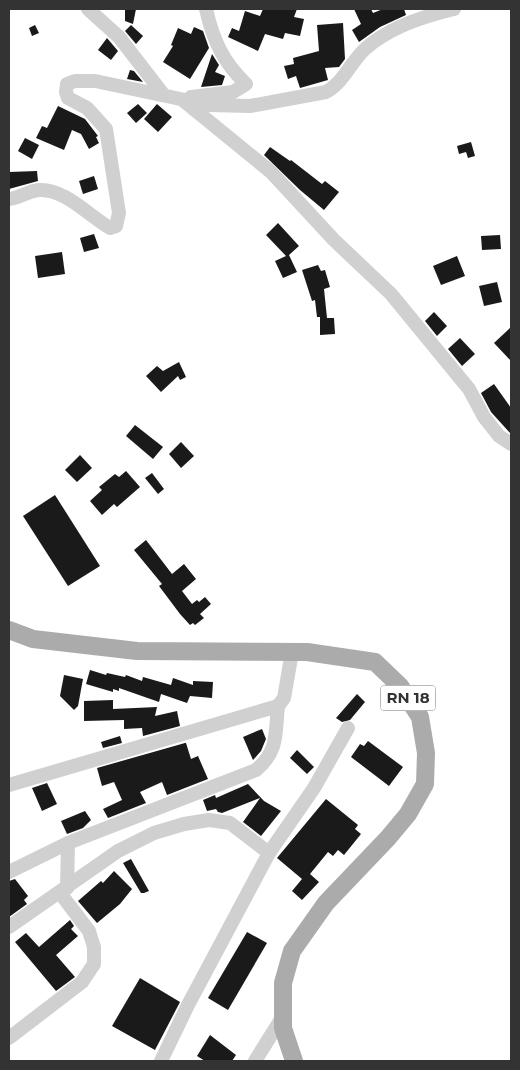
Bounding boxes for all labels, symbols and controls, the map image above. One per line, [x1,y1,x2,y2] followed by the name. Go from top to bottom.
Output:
[380,686,436,710] road number: RN 18

